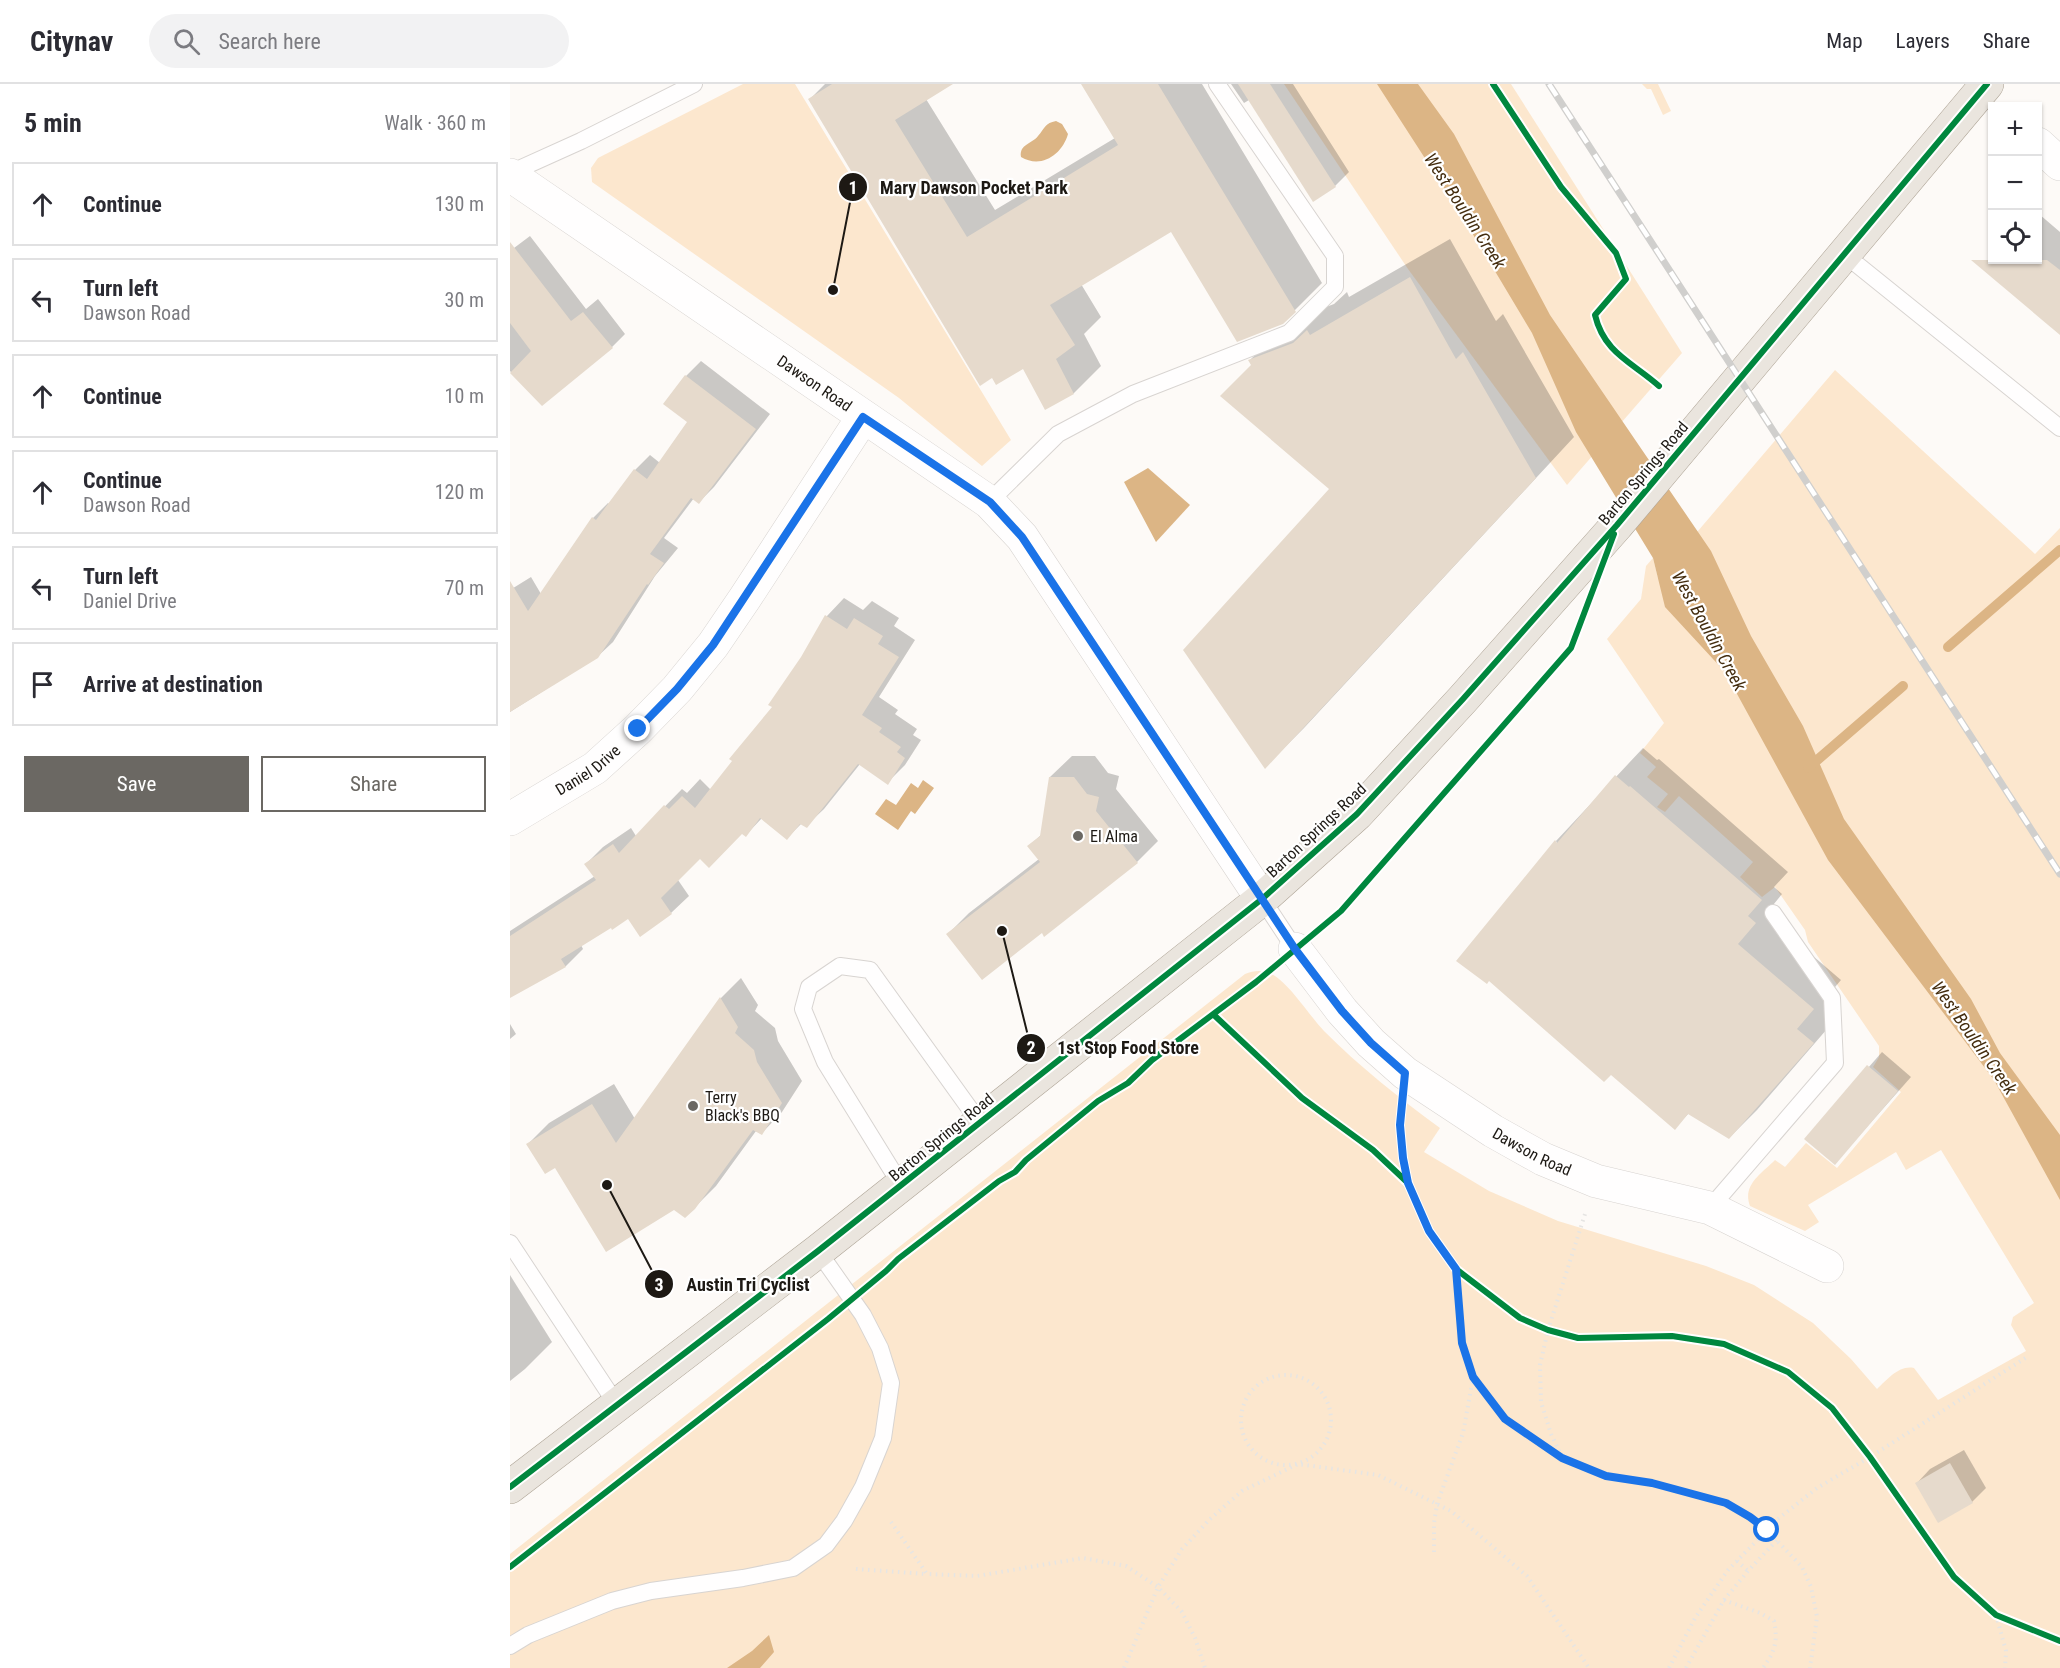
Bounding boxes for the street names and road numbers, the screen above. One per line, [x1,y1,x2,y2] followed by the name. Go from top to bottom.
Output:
[774,351,855,416] street label: Dawson Road
[1595,418,1692,529] street label: Barton Springs Road
[552,741,624,800] street label: Daniel Drive
[1263,779,1370,881] street label: Barton Springs Road
[885,1089,997,1185] street label: Barton Springs Road
[1489,1124,1574,1180] street label: Dawson Road

